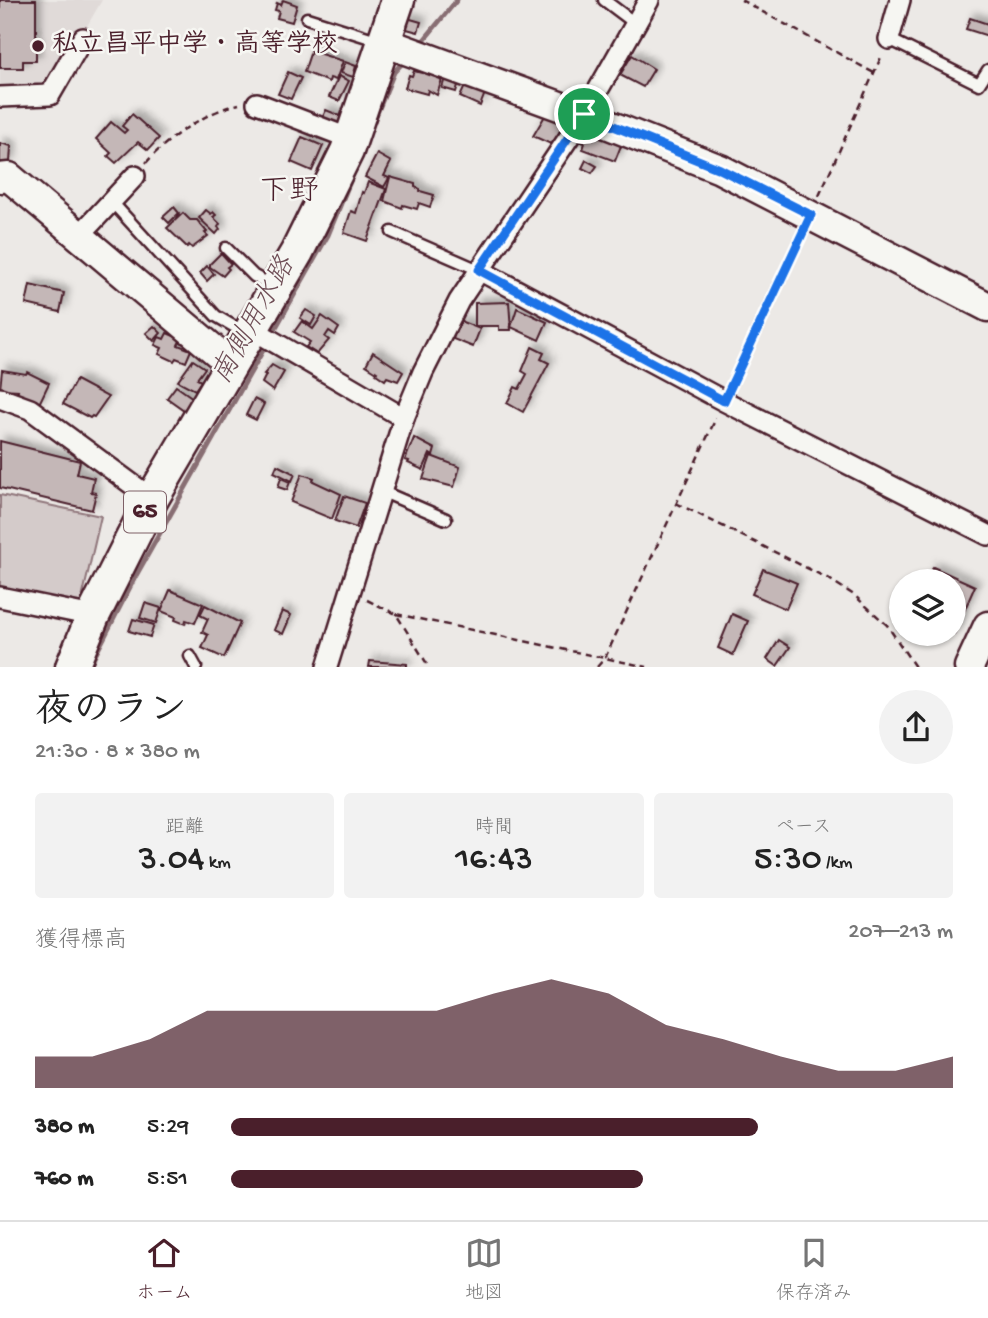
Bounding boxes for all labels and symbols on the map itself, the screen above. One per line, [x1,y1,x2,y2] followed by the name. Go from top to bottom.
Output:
[52,29,338,62] place label: 私立昌平中学・高等学校
[30,38,46,54] marker: 私立昌平中学・高等学校
[554,84,614,144] pin
[259,176,319,211] district label: 下野
[206,250,304,390] water label: 南側用水路
[124,491,166,532] road number: 65

